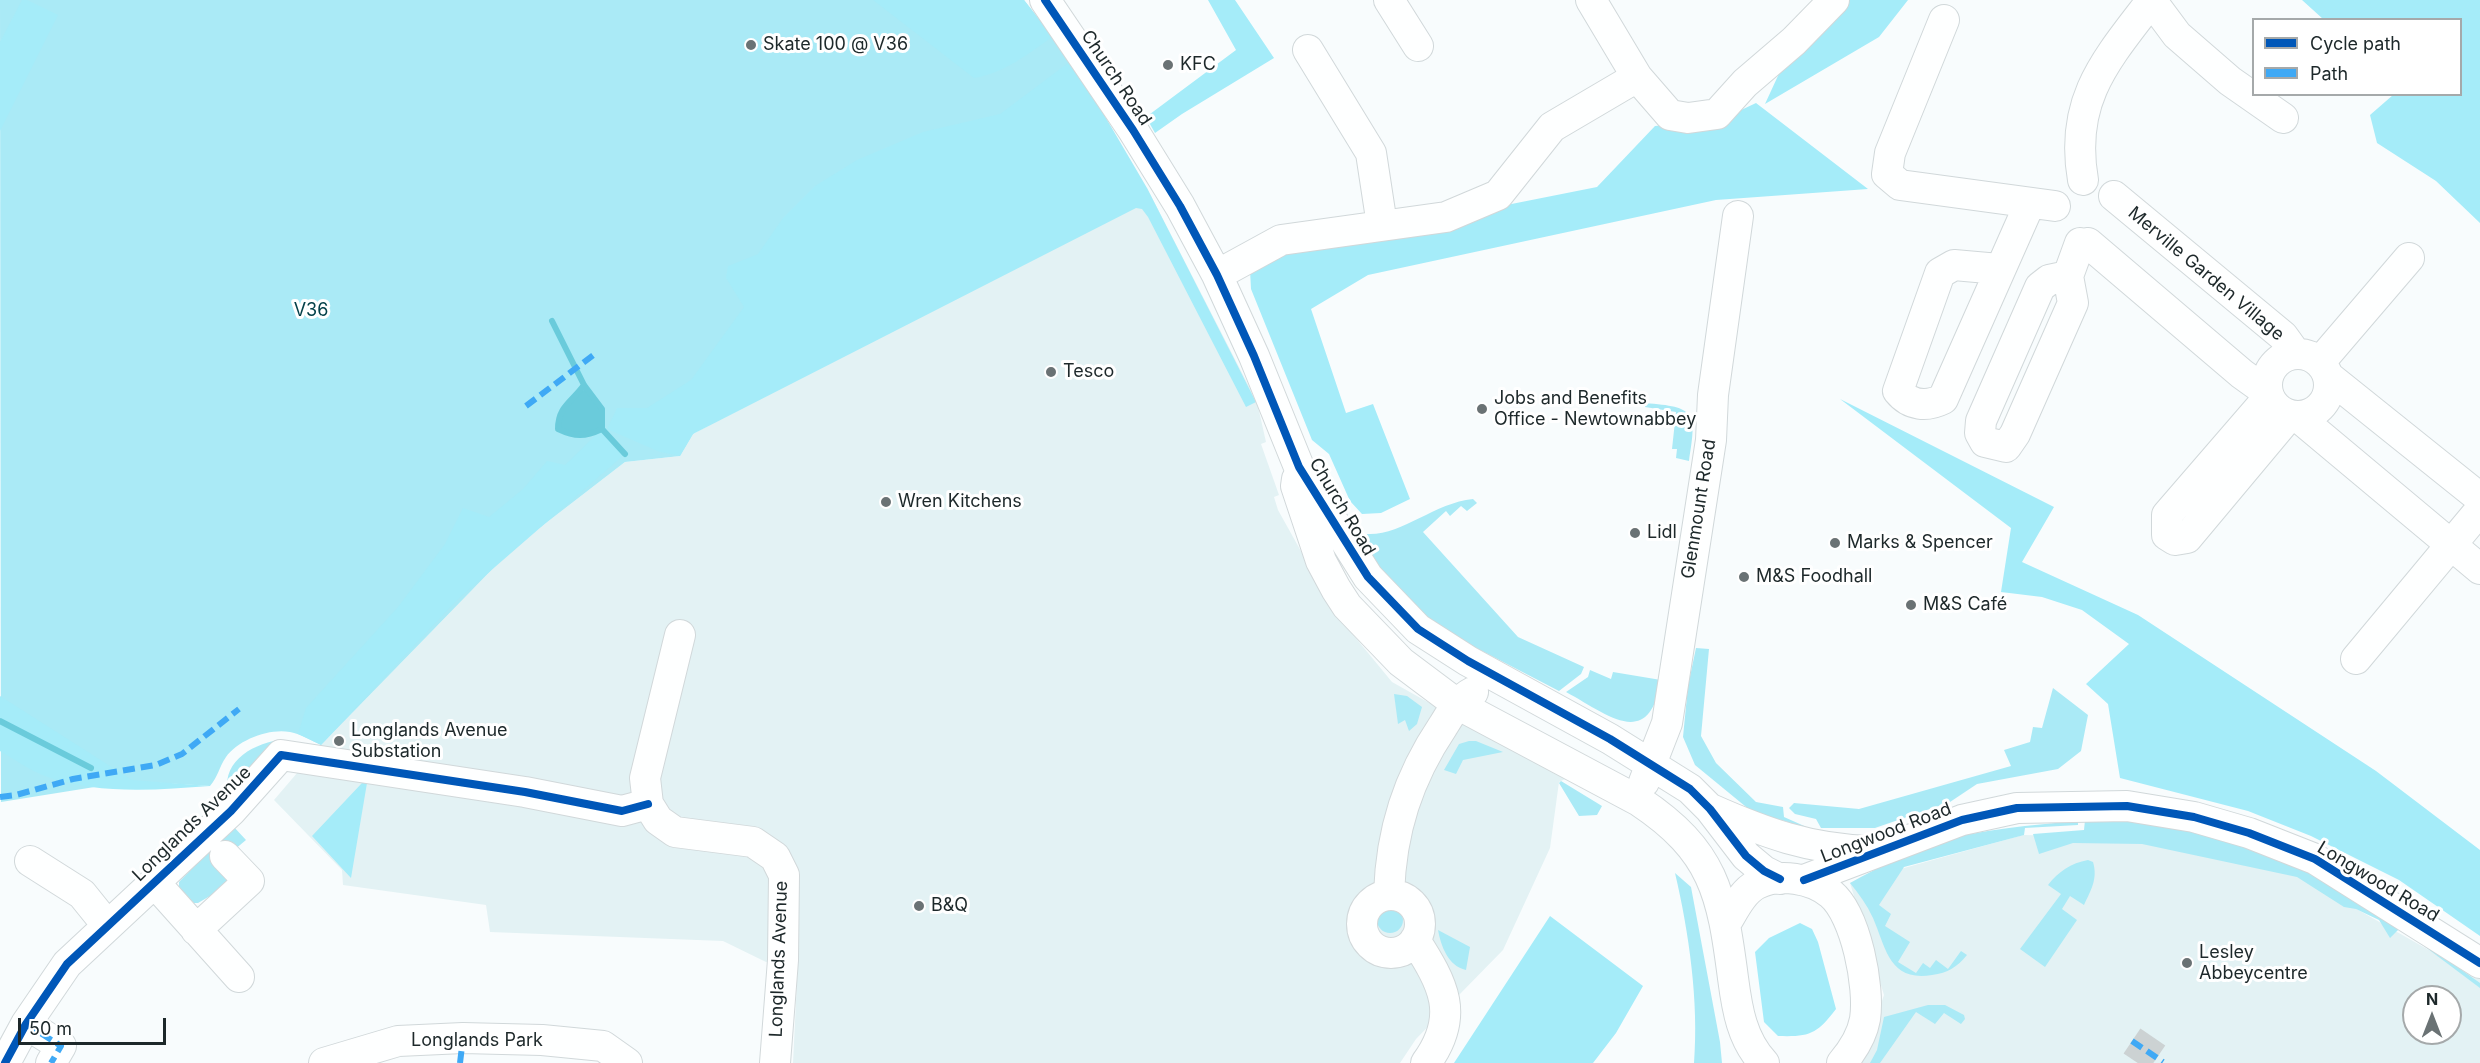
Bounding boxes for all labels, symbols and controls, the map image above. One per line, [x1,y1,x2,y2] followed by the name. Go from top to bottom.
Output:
[2252,18,2462,96] legend
[1076,26,1156,130] street label: Church Road
[2310,33,2401,54] text: Cycle path
[763,34,908,56] place label: Skate 100 @ V36
[744,38,758,52] marker: Skate 100 @ V36
[1180,54,1216,76] place label: KFC
[1161,58,1175,72] marker: KFC
[2310,63,2348,84] text: Path
[2124,202,2288,346] street label: Merville Garden Village
[294,300,328,322] park label: V36
[1063,361,1114,383] place label: Tesco
[1044,365,1058,379] marker: Tesco
[1494,388,1696,430] place label: Jobs and Benefits Office - Newtownabbey
[1475,402,1489,416] marker: Jobs and Benefits Office - Newtownabbey
[1677,438,1721,580] street label: Glenmount Road
[1304,454,1380,560] street label: Church Road
[898,491,1022,513] place label: Wren Kitchens
[879,495,893,509] marker: Wren Kitchens
[1647,522,1677,544] place label: Lidl
[1628,526,1642,540] marker: Lidl
[1847,532,1993,554] place label: Marks & Spencer
[1828,536,1842,550] marker: Marks & Spencer
[1756,566,1872,588] place label: M&S Foodhall
[1737,570,1751,584] marker: M&S Foodhall
[1923,594,2007,616] place label: M&S Café
[1904,598,1918,612] marker: M&S Café
[351,720,508,762] place label: Longlands Avenue Substation
[332,734,346,748] marker: Longlands Avenue Substation
[128,762,256,886] street label: Longlands Avenue
[1818,798,1954,868] street label: Longwood Road
[2313,837,2443,927] street label: Longwood Road
[765,880,793,1038] street label: Longlands Avenue
[931,895,968,917] place label: B&Q
[912,899,926,913] marker: B&Q
[2199,942,2308,984] place label: Lesley Abbeycentre
[2180,956,2194,970] marker: Lesley Abbeycentre
[2402,985,2462,1045] north arrow
[2426,989,2438,1009] text: N
[21,1006,170,1044] scale bar
[29,1018,72,1039] text: 50 m
[411,1030,543,1052] street label: Longlands Park

